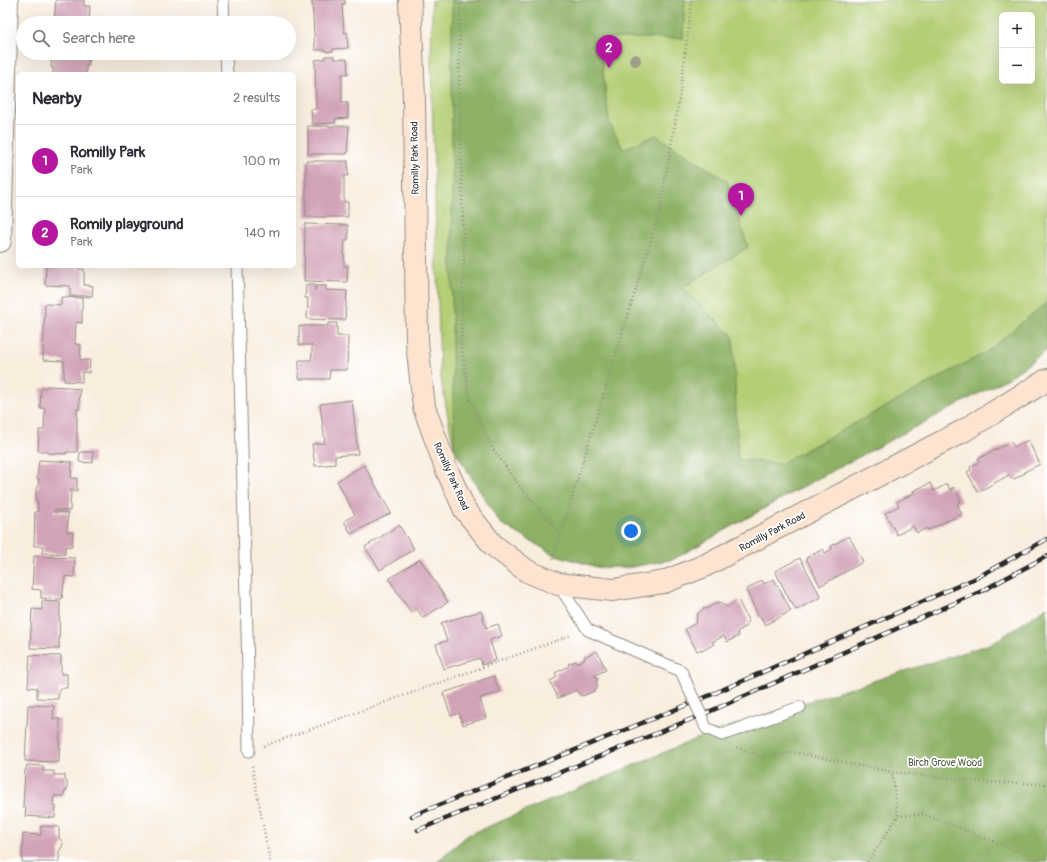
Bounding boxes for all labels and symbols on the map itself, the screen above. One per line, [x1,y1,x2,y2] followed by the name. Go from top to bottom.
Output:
[596,35,622,68] pin: 2
[408,121,422,195] street label: Romilly Park Road
[728,183,754,216] pin: 1
[431,441,471,512] street label: Romilly Park Road
[737,509,808,554] street label: Romilly Park Road
[621,521,641,541] your location
[908,757,982,769] park label: Birch Grove Wood

